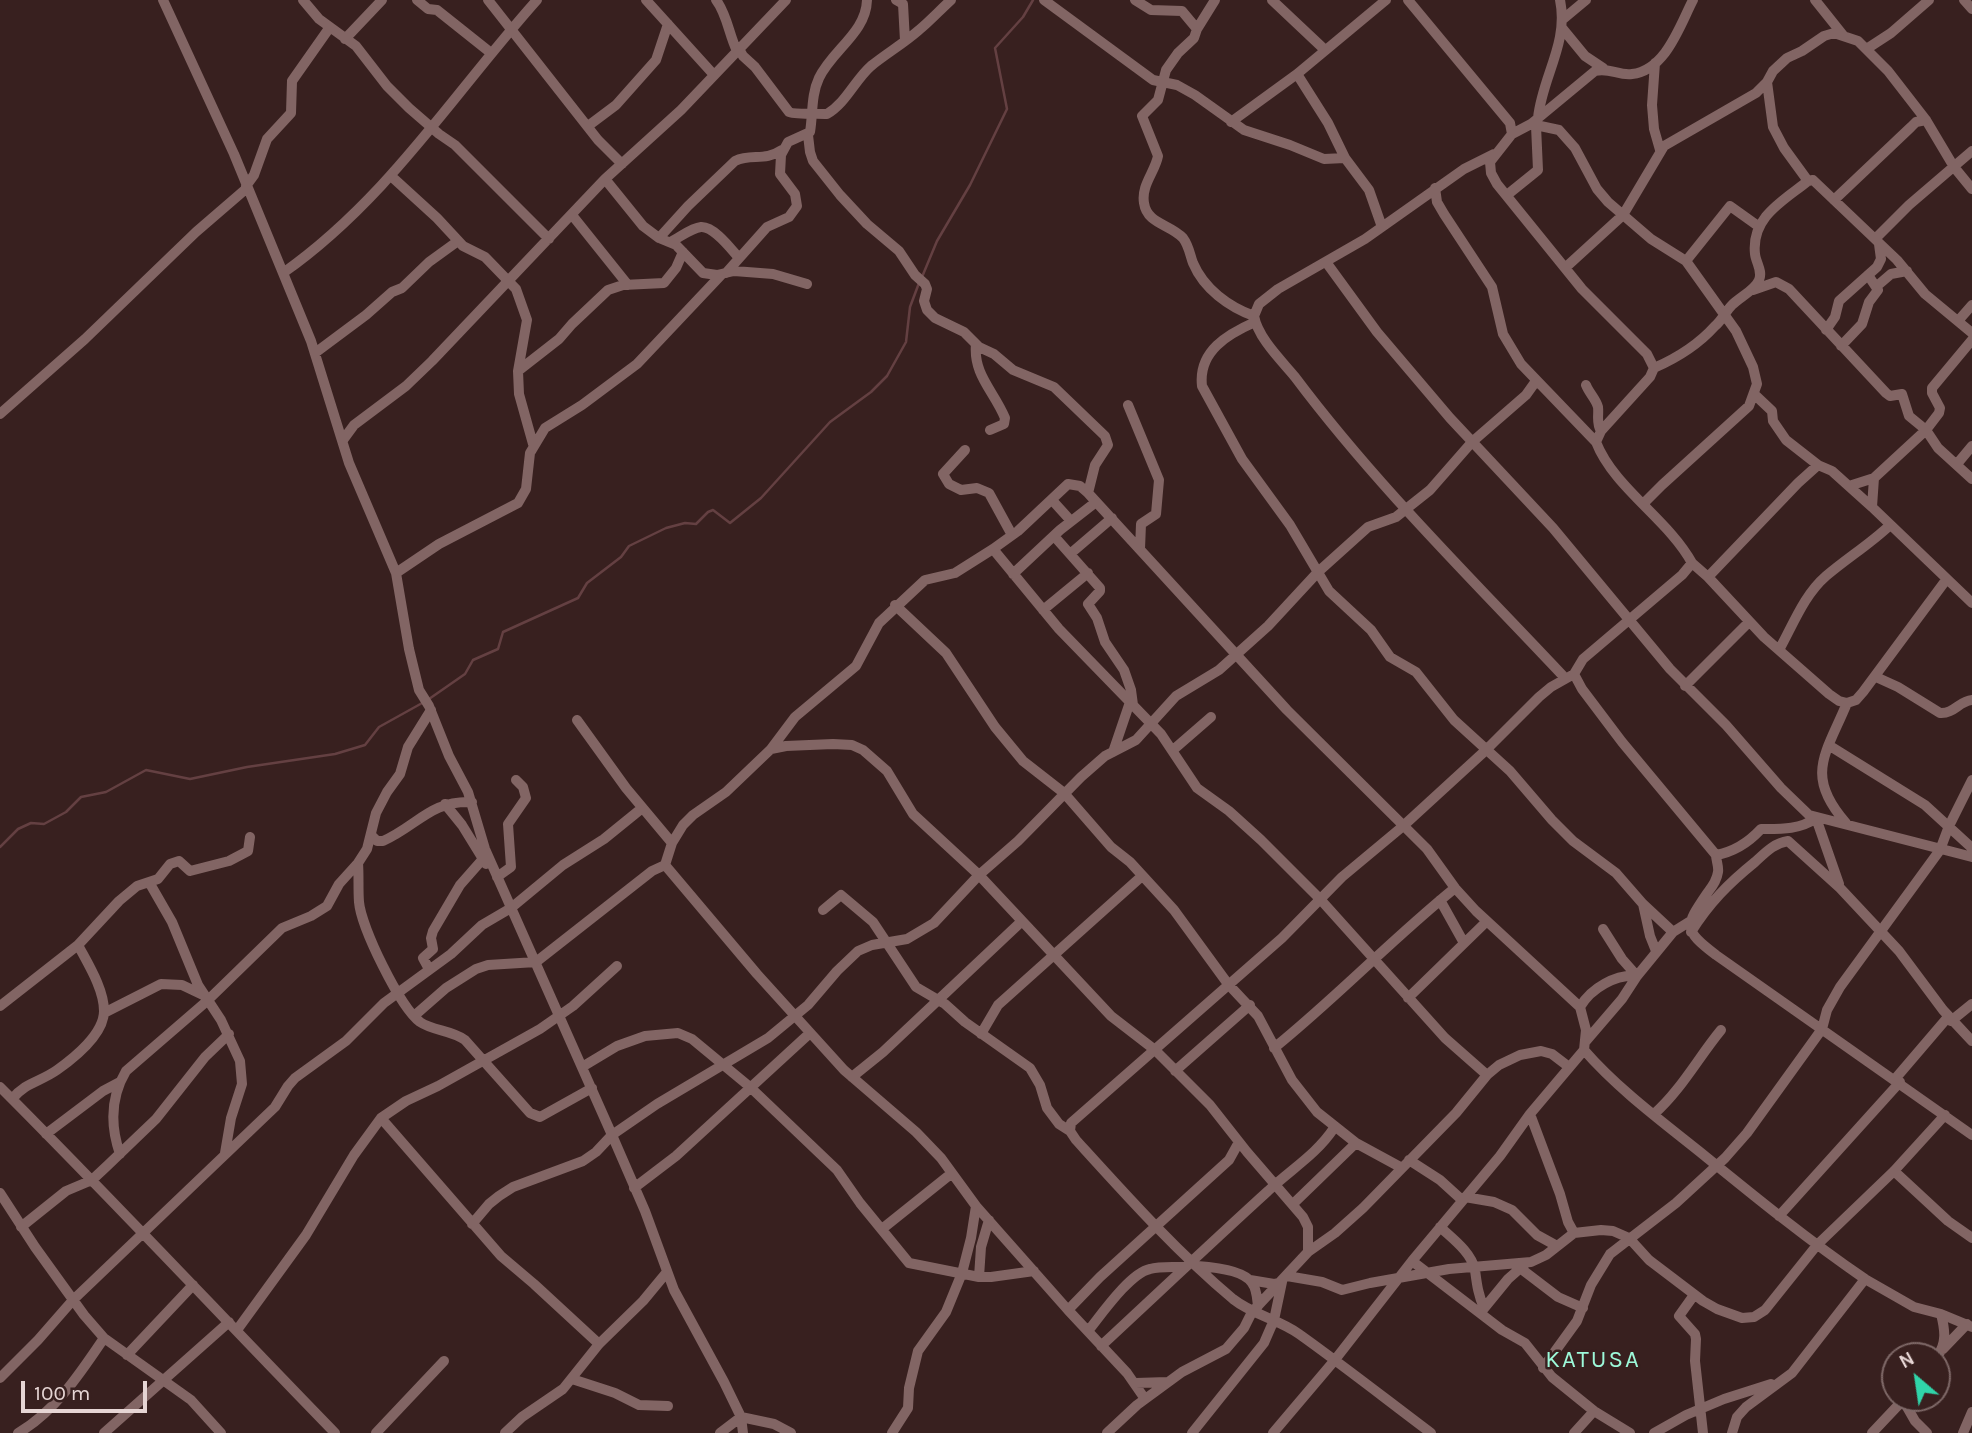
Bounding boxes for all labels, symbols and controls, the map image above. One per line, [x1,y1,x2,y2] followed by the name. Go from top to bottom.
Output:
[1881,1342,1951,1412] north arrow
[1546,1346,1640,1374] district label: KATUSA
[1895,1347,1918,1373] text: N
[24,1366,150,1410] scale bar
[34,1381,91,1405] text: 100 m

